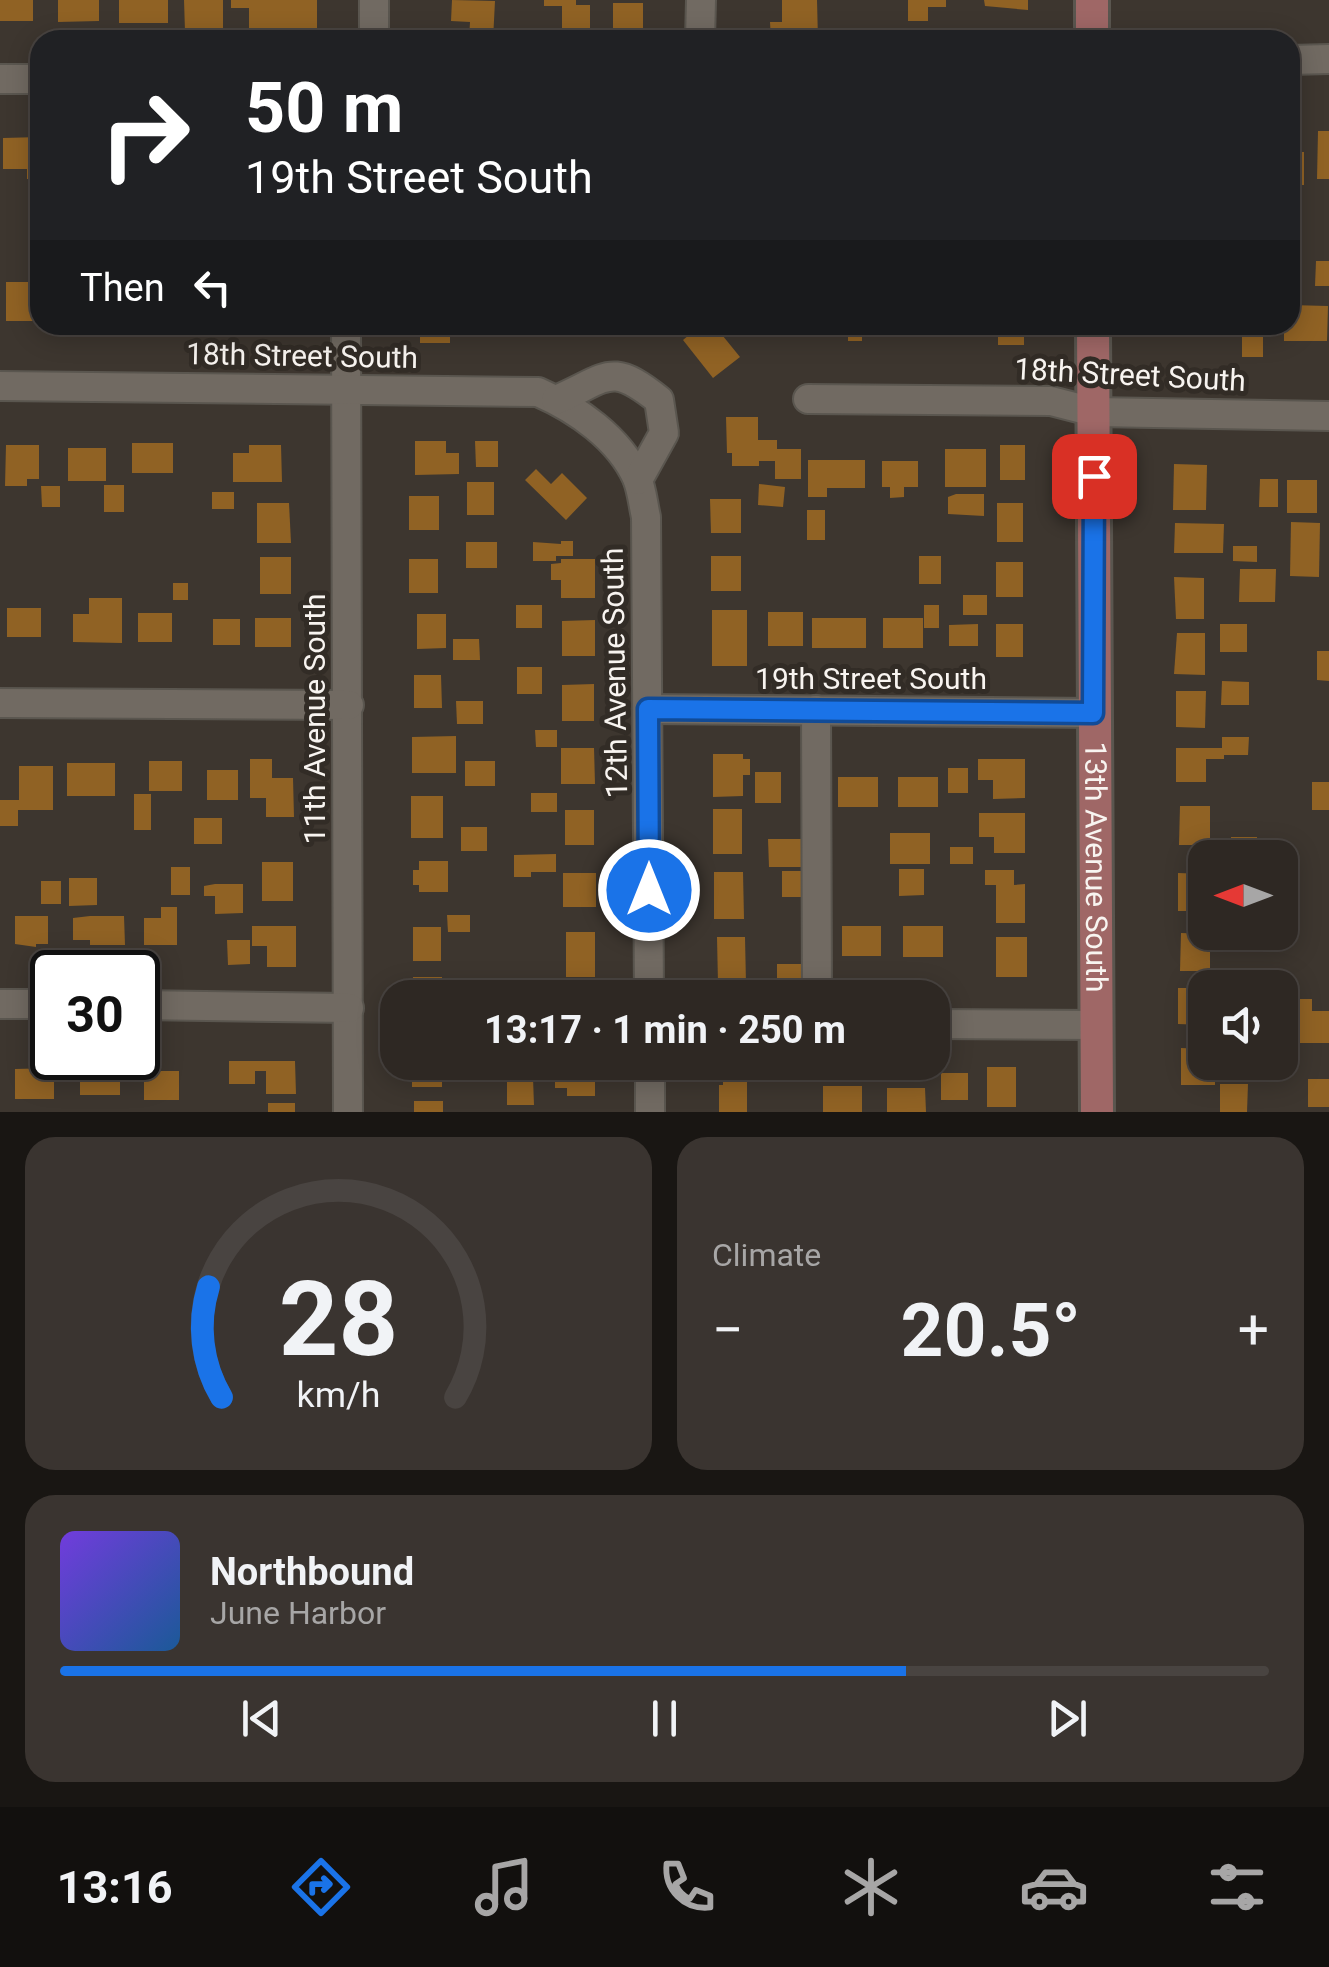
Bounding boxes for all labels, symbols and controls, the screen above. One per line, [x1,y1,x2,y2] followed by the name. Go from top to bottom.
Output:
[245,67,403,149] text: 50 m
[80,70,210,200] icon: right
[245,151,593,204] text: 19th Street South
[185,260,240,315] icon: left
[80,266,165,310] text: Then
[186,336,418,375] street label: 18th Street South
[1013,351,1247,398] street label: 18th Street South
[1052,434,1137,519] pin
[1067,449,1122,504] icon: arrive
[595,547,634,799] street label: 12th Avenue South
[297,594,332,844] street label: 11th Avenue South
[755,661,987,696] street label: 19th Street South
[1078,741,1114,993] street label: 13th Avenue South
[597,838,701,942] position arrow
[1188,840,1298,950] north arrow
[1188,840,1298,1080] map controls
[30,950,160,1080] speed limit sign: 30
[1188,970,1298,1080] button: sound
[484,1008,846,1052] text: 13:17 · 1 min · 250 m
[712,1236,821,1274] text: Climate
[279,1259,398,1380] text: 28
[901,1286,1081,1374] text: 20.5°
[712,1298,743,1362] text: −
[1238,1298,1269,1362] text: +
[297,1374,380,1416] text: km/h
[210,1550,414,1594] text: Northbound
[210,1594,386,1632] text: June Harbor
[234,1691,289,1746] icon: previous
[637,1691,692,1746] icon: pause
[1040,1691,1095,1746] icon: next
[286,1852,356,1922] icon: directions
[469,1852,539,1922] icon: music
[652,1852,722,1922] icon: phone
[836,1852,906,1922] icon: climate
[1019,1852,1089,1922] icon: car
[1202,1852,1272,1922] icon: filters
[57,1861,173,1914] text: 13:16

